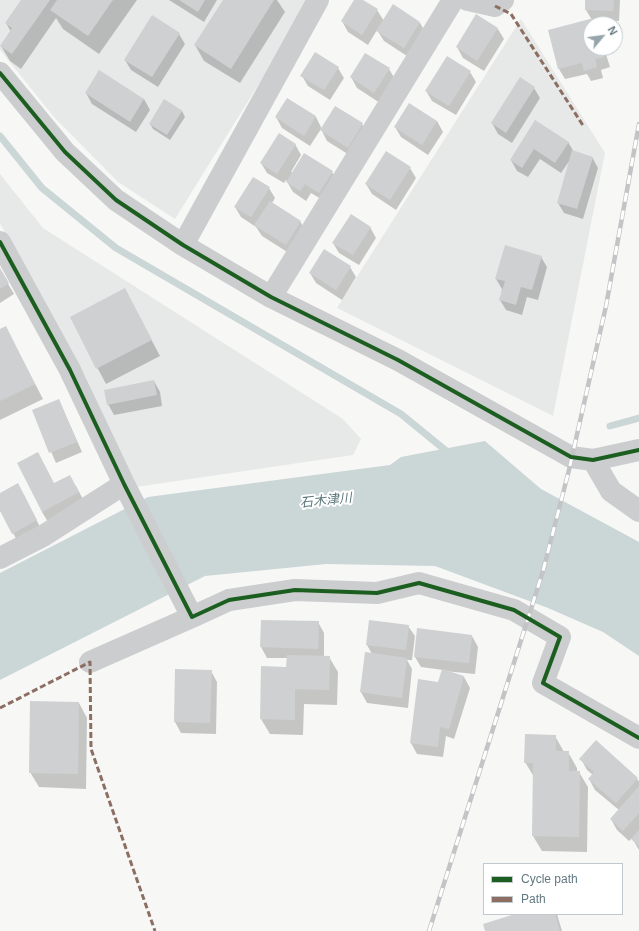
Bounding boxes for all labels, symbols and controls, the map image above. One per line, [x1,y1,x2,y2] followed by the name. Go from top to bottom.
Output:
[583,16,623,56] north arrow
[605,24,620,37] text: N
[299,491,353,511] water label: 石木津川
[483,863,623,915] legend
[521,872,578,886] text: Cycle path
[521,892,546,906] text: Path

